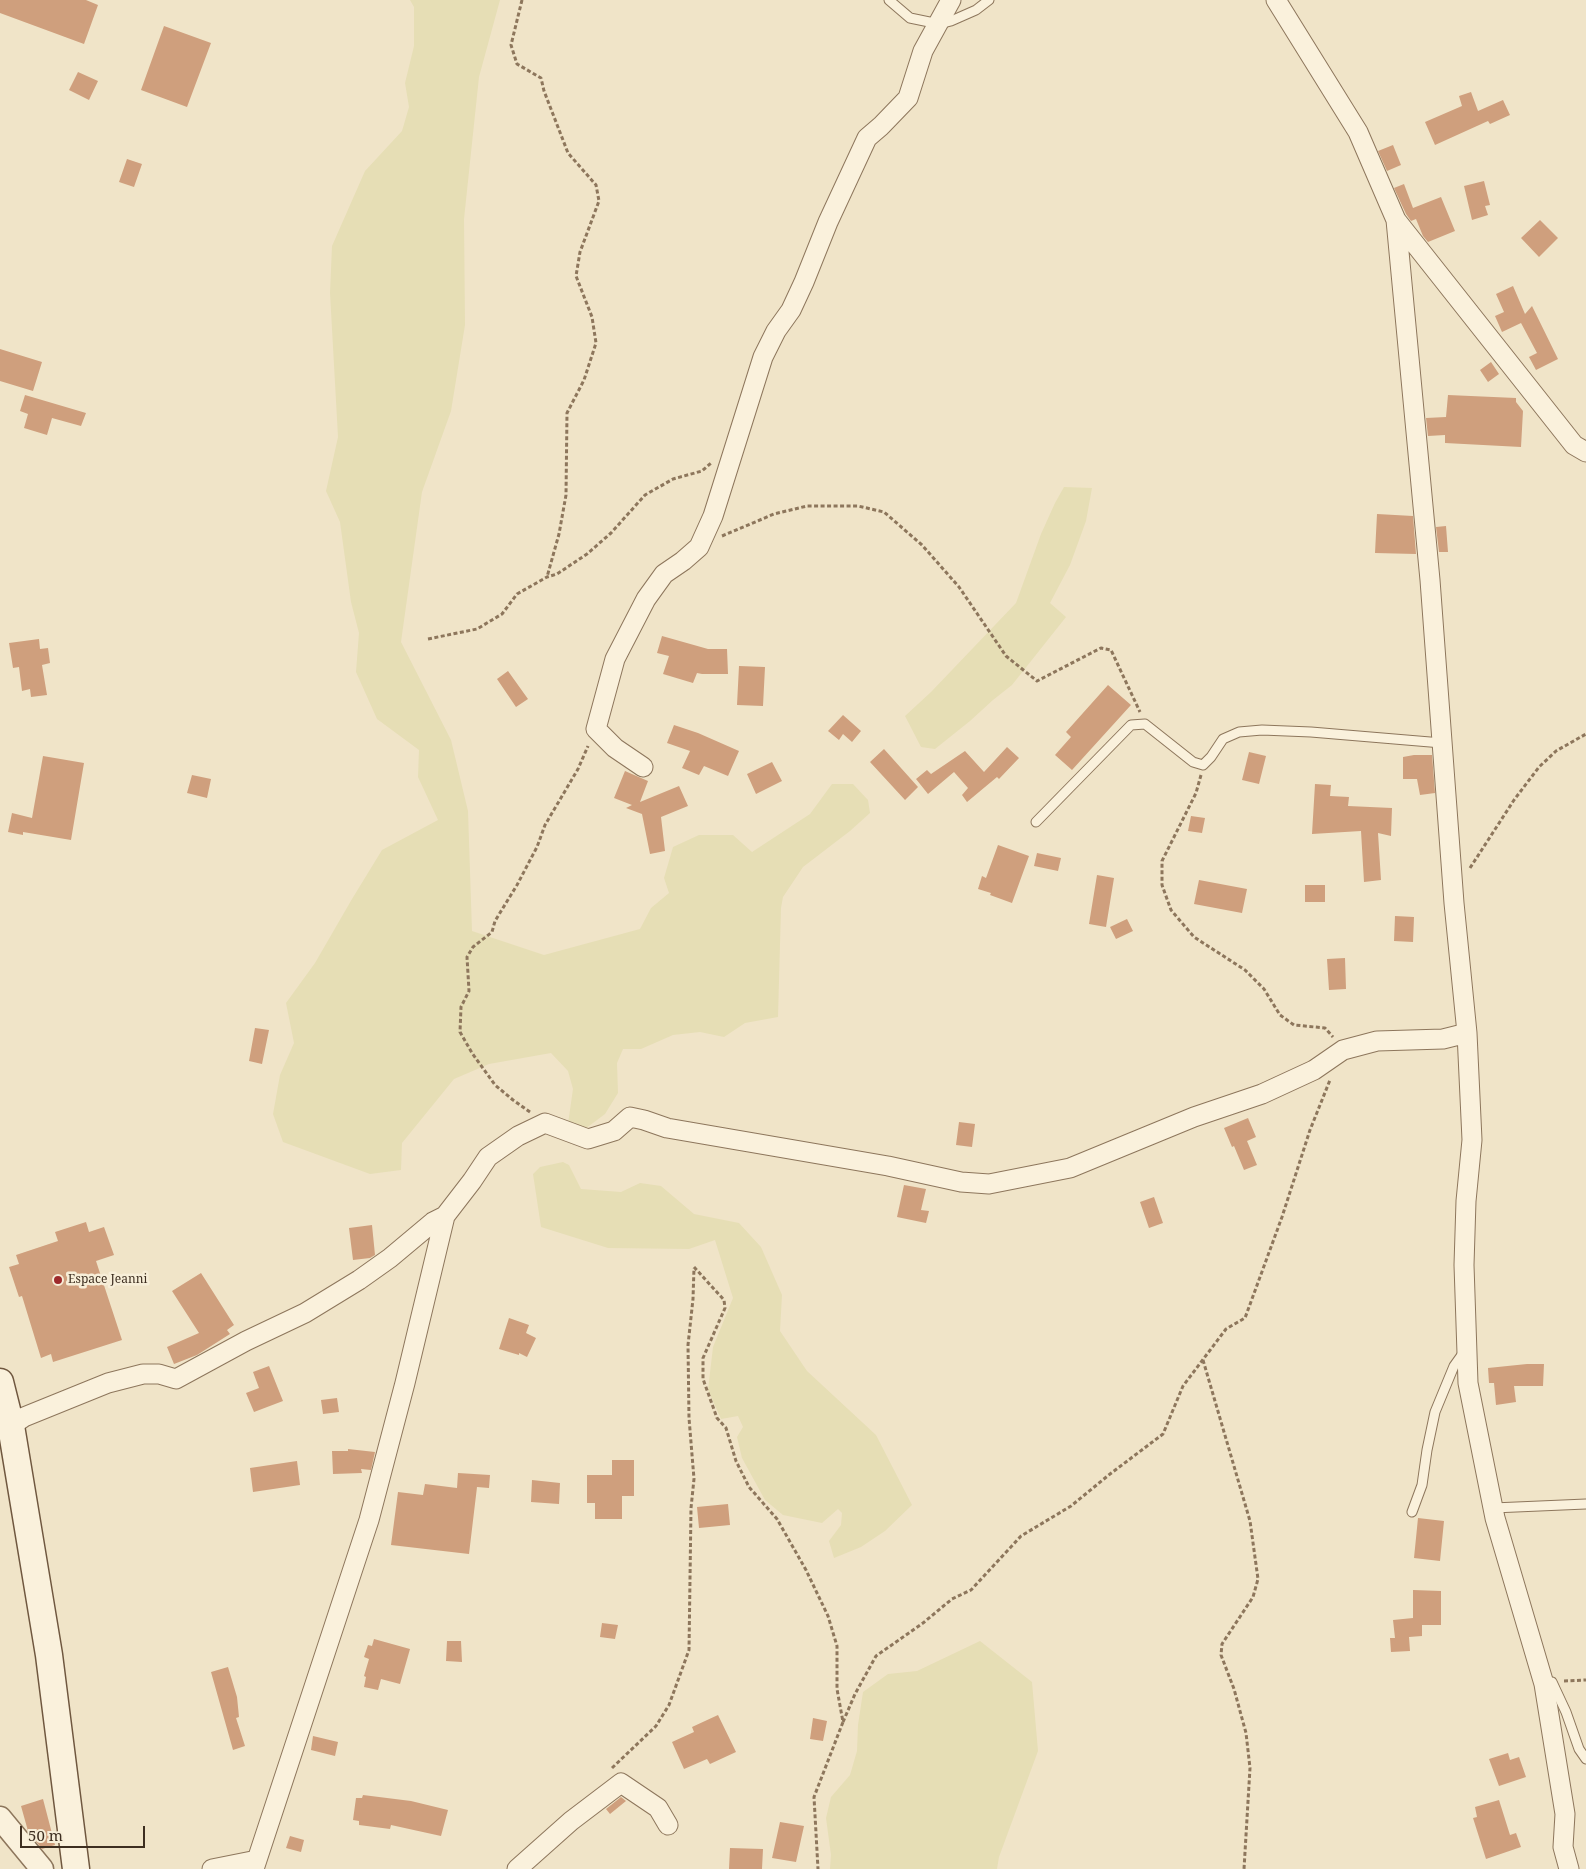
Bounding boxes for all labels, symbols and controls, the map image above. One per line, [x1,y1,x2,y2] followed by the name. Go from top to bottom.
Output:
[68,1273,147,1287] place label: Espace Jeanni
[52,1274,64,1286] marker: Espace Jeanni
[22,1816,148,1848] scale bar
[28,1825,63,1845] text: 50 m

